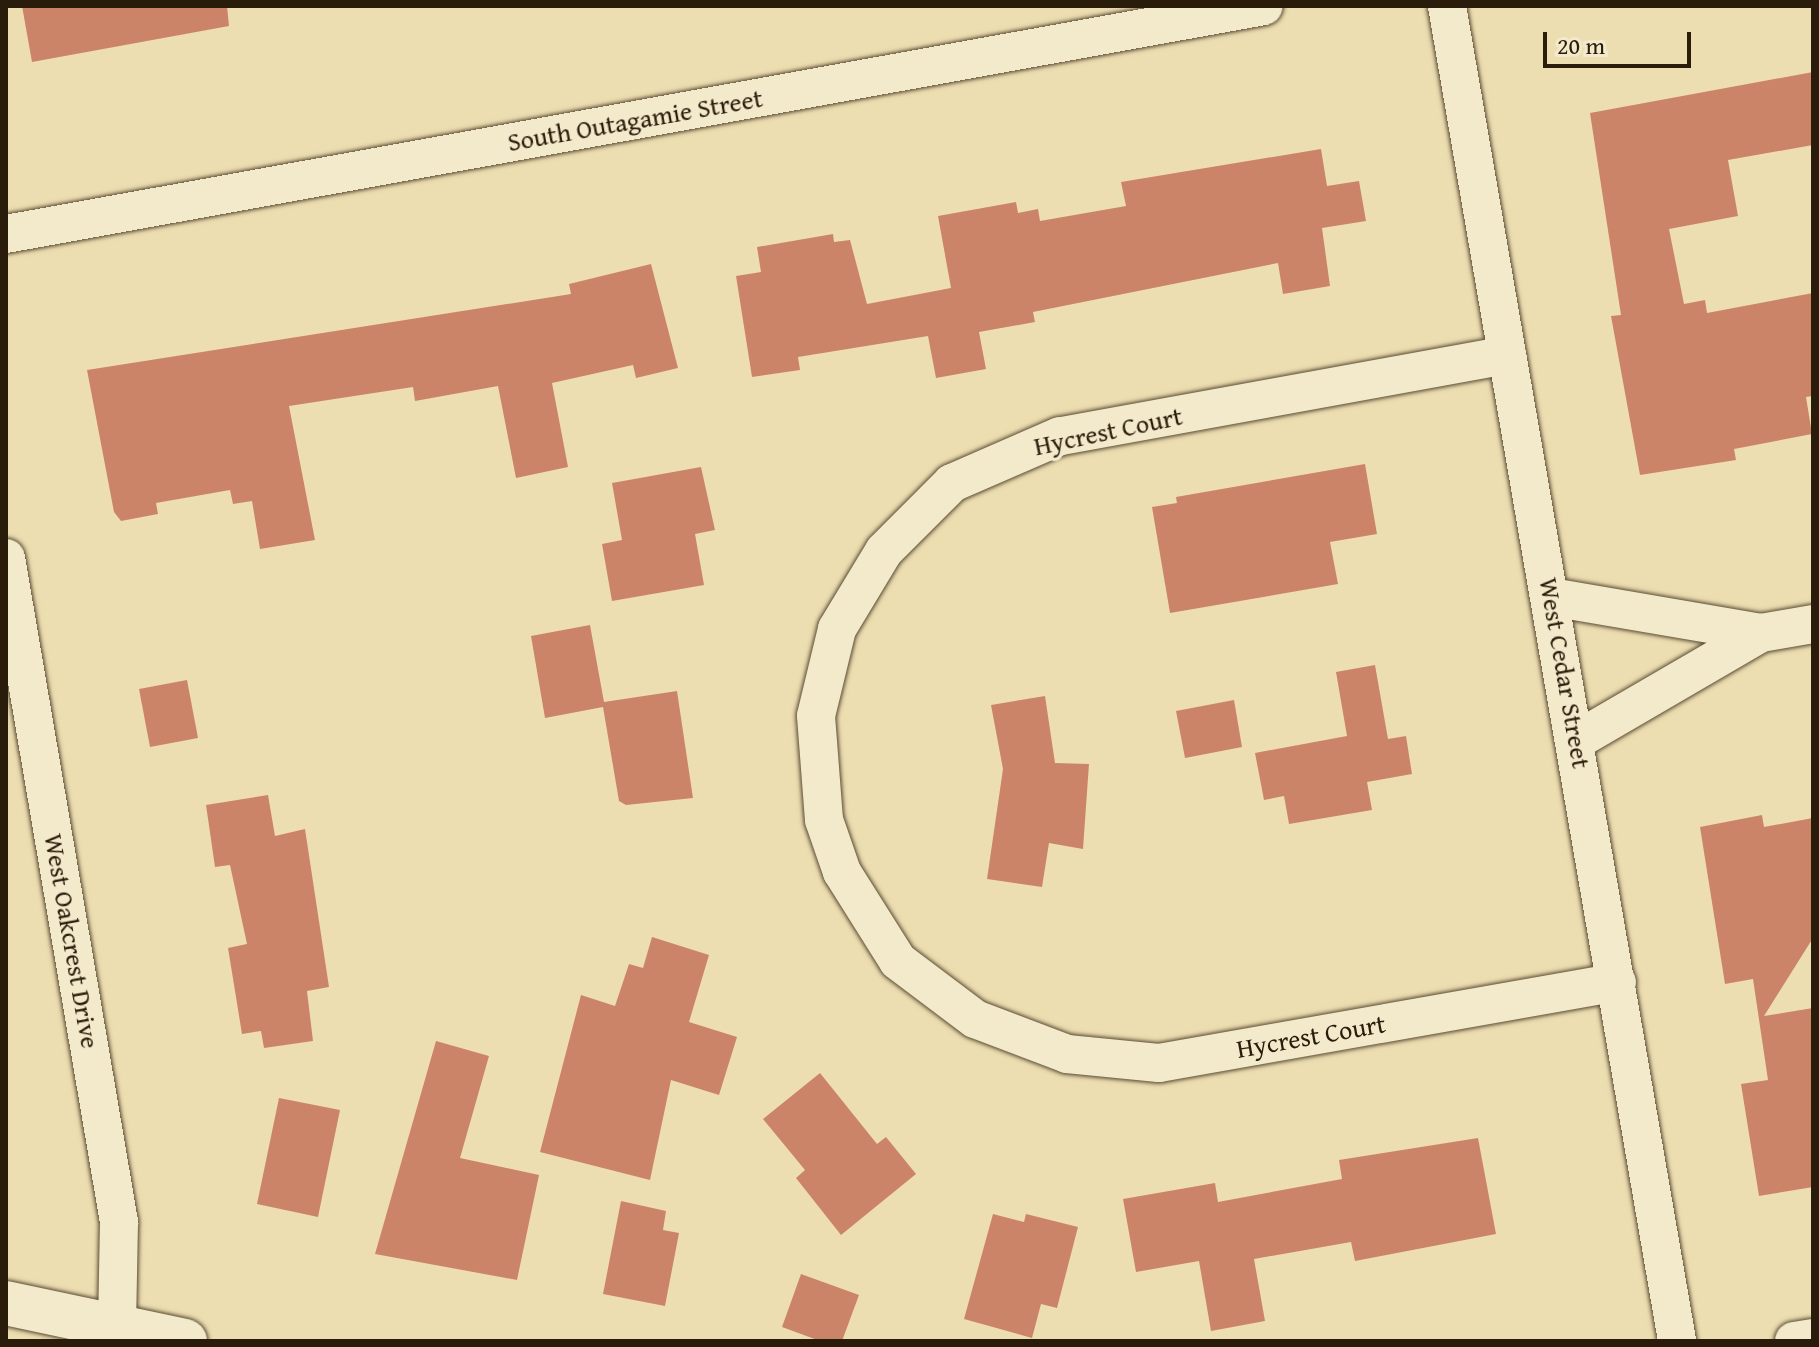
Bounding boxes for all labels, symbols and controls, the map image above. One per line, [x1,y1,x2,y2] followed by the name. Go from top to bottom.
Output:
[1547,16,1695,66] scale bar
[1557,28,1605,63] text: 20 m
[505,82,765,158] street label: South Outagamie Street
[1031,400,1185,462] street label: Hycrest Court
[1533,575,1597,771] street label: West Cedar Street
[38,831,106,1051] street label: West Oakcrest Drive
[1234,1008,1388,1064] street label: Hycrest Court

